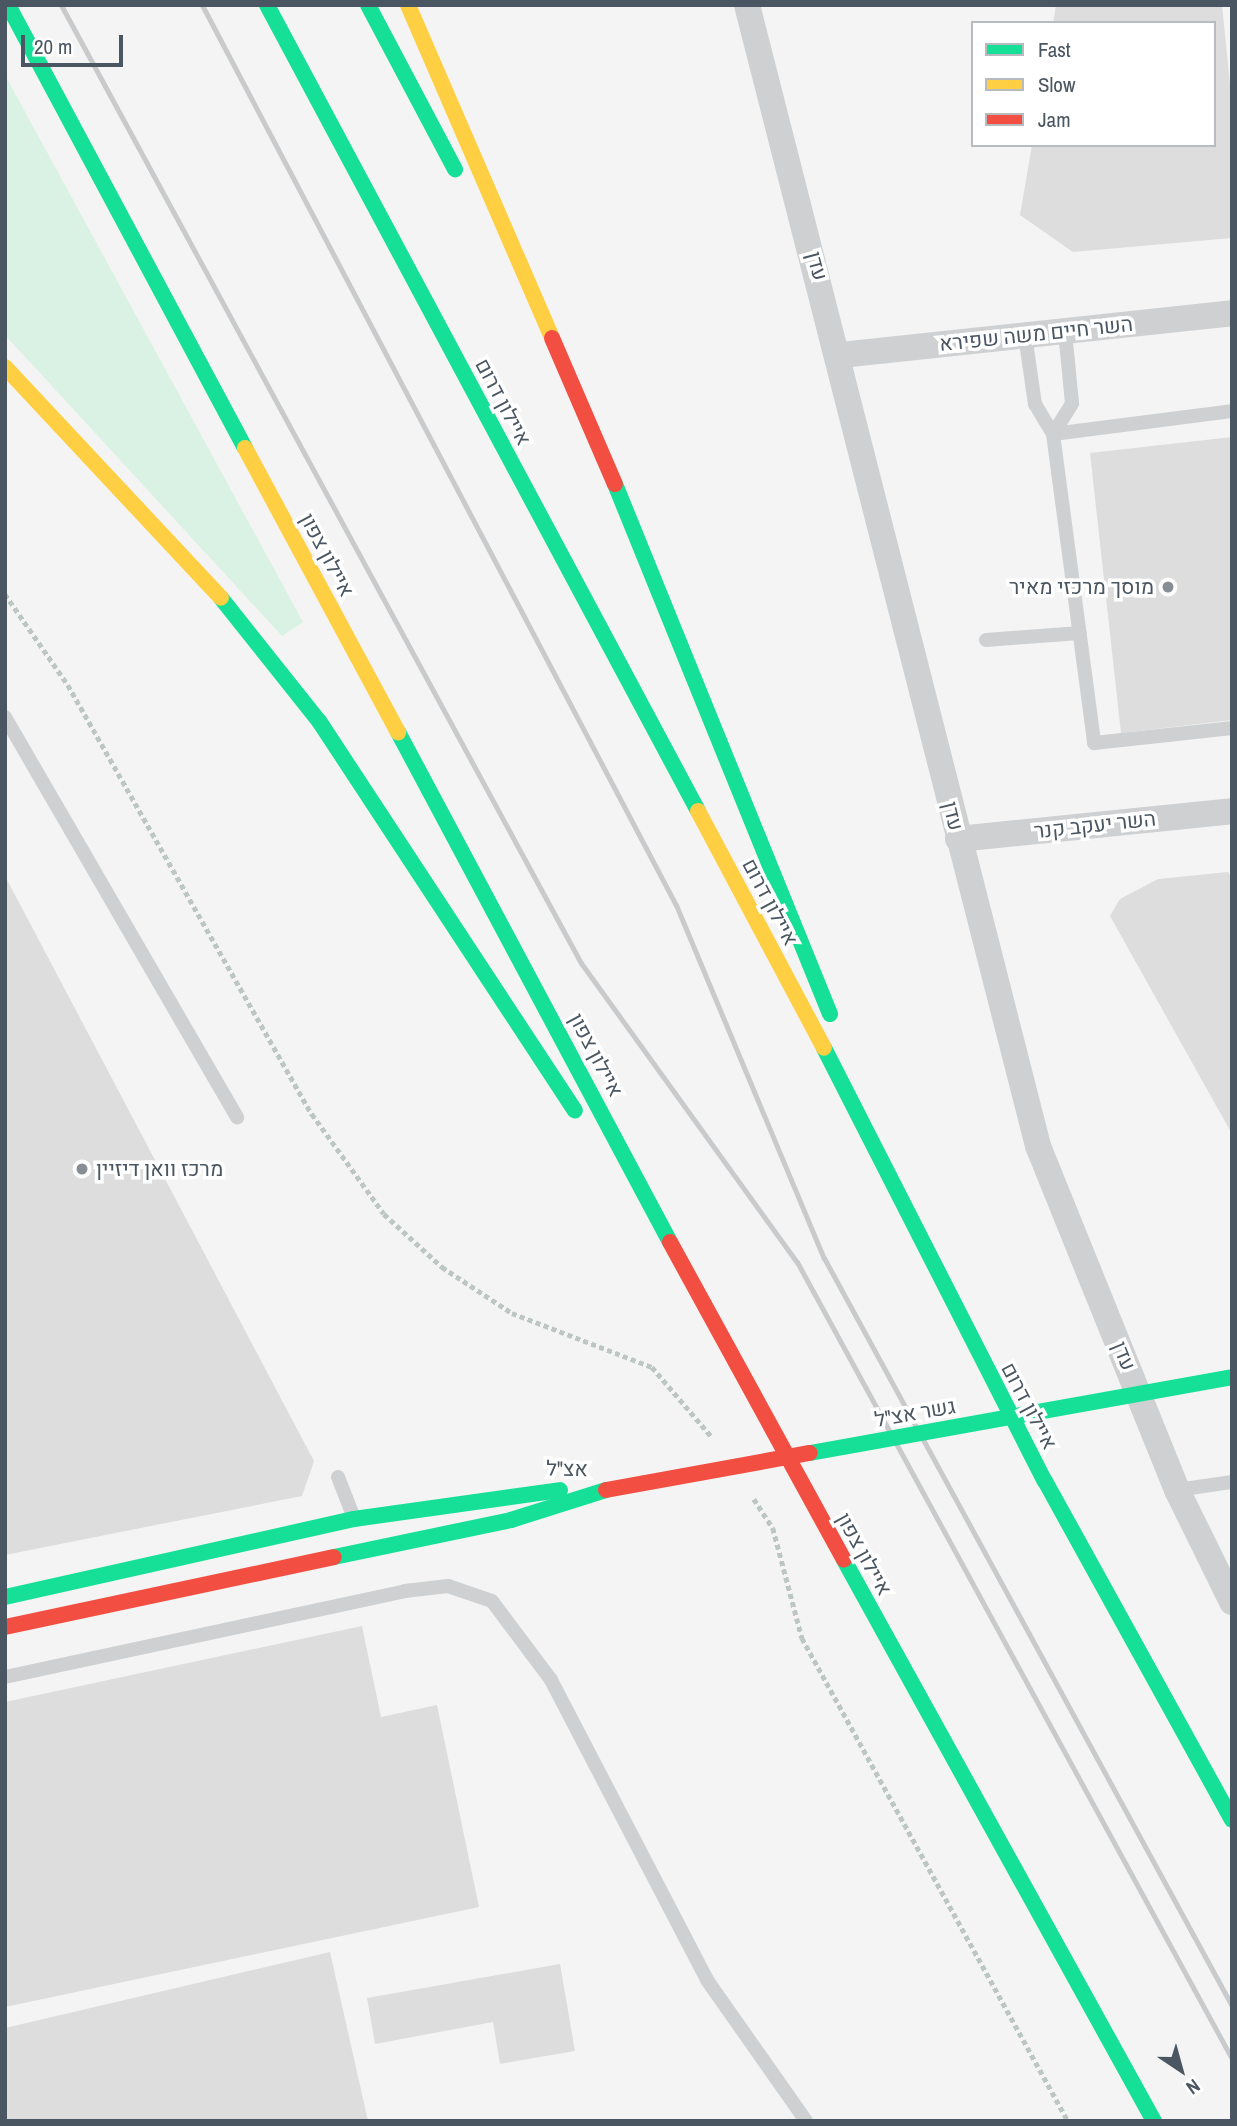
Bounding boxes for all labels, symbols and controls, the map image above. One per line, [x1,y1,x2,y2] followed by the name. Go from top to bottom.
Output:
[24,21,126,65] scale bar
[971,21,1216,147] legend
[34,32,72,61] text: 20 m
[1038,35,1071,64] text: Fast
[1038,70,1075,99] text: Slow
[1038,105,1071,134] text: Jam
[801,249,833,283] street label: עדן
[938,311,1134,357] street label: השר חיים משה שפירא
[470,354,536,450] street label: איילון דרום
[295,509,359,601] street label: איילון צפון
[1009,574,1154,600] place label: מוסך מרכזי מאיר
[1160,579,1176,595] marker: מוסך מרכזי מאיר
[937,799,969,833] street label: עדן
[1033,806,1157,844] street label: השר יעקב קנר
[737,854,803,950] street label: איילון דרום
[564,1009,628,1101] street label: איילון צפון
[96,1156,223,1182] place label: מרכז וואן דיזיין
[74,1161,90,1177] marker: מרכז וואן דיזיין
[1107,1338,1141,1374] street label: עדן
[996,1358,1062,1454] street label: איילון דרום
[873,1393,957,1433] street label: גשר אצ"ל
[546,1456,588,1482] street label: אצ"ל
[831,1508,897,1600] street label: איילון צפון
[1146,2035,1216,2105] north arrow
[1181,2073,1206,2101] text: N

